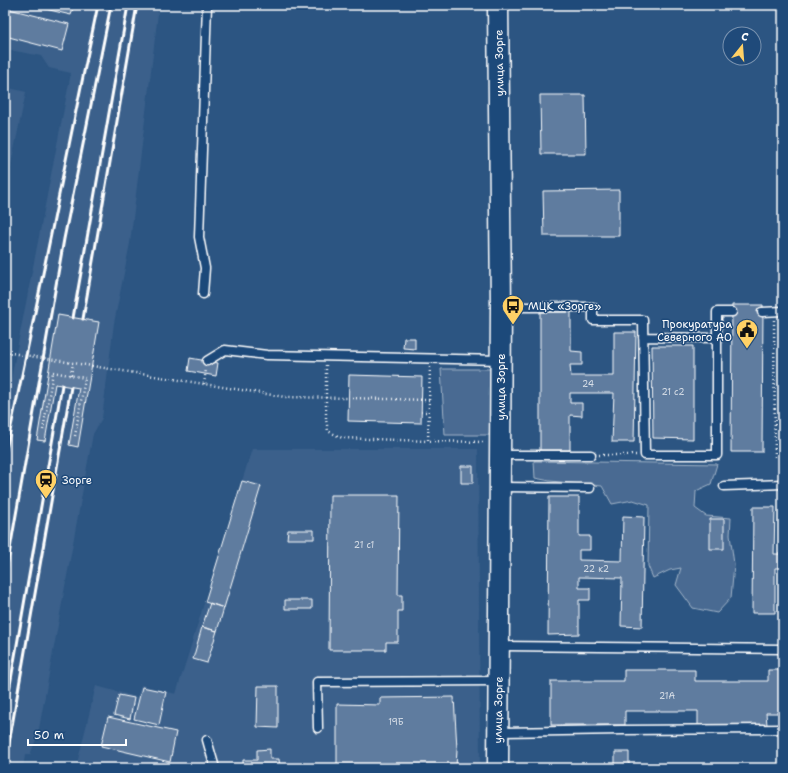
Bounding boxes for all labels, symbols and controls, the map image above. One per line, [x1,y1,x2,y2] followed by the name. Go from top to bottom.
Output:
[722,26,762,66] north arrow
[491,29,508,97] street label: улица Зорге
[739,29,750,45] text: С
[500,293,526,326] bus stop icon: МЦК «Зорге»
[528,299,601,314] place label: МЦК «Зорге»
[657,317,732,345] place label: Прокуратура Северного АО
[734,317,760,350] public building icon: Прокуратура Северного АО
[494,354,509,420] street label: улица Зорге
[582,378,594,390] house number: 24
[661,386,685,398] house number: 21 с2
[33,467,59,500] station icon: Зорге
[62,473,92,488] place label: Зорге
[354,539,374,551] house number: 21 с1
[583,563,609,575] house number: 22 к2
[490,676,507,744] street label: улица Зорге
[659,690,676,702] house number: 21А
[388,716,404,728] house number: 19Б
[28,721,126,747] scale bar
[34,727,64,743] text: 50 m

